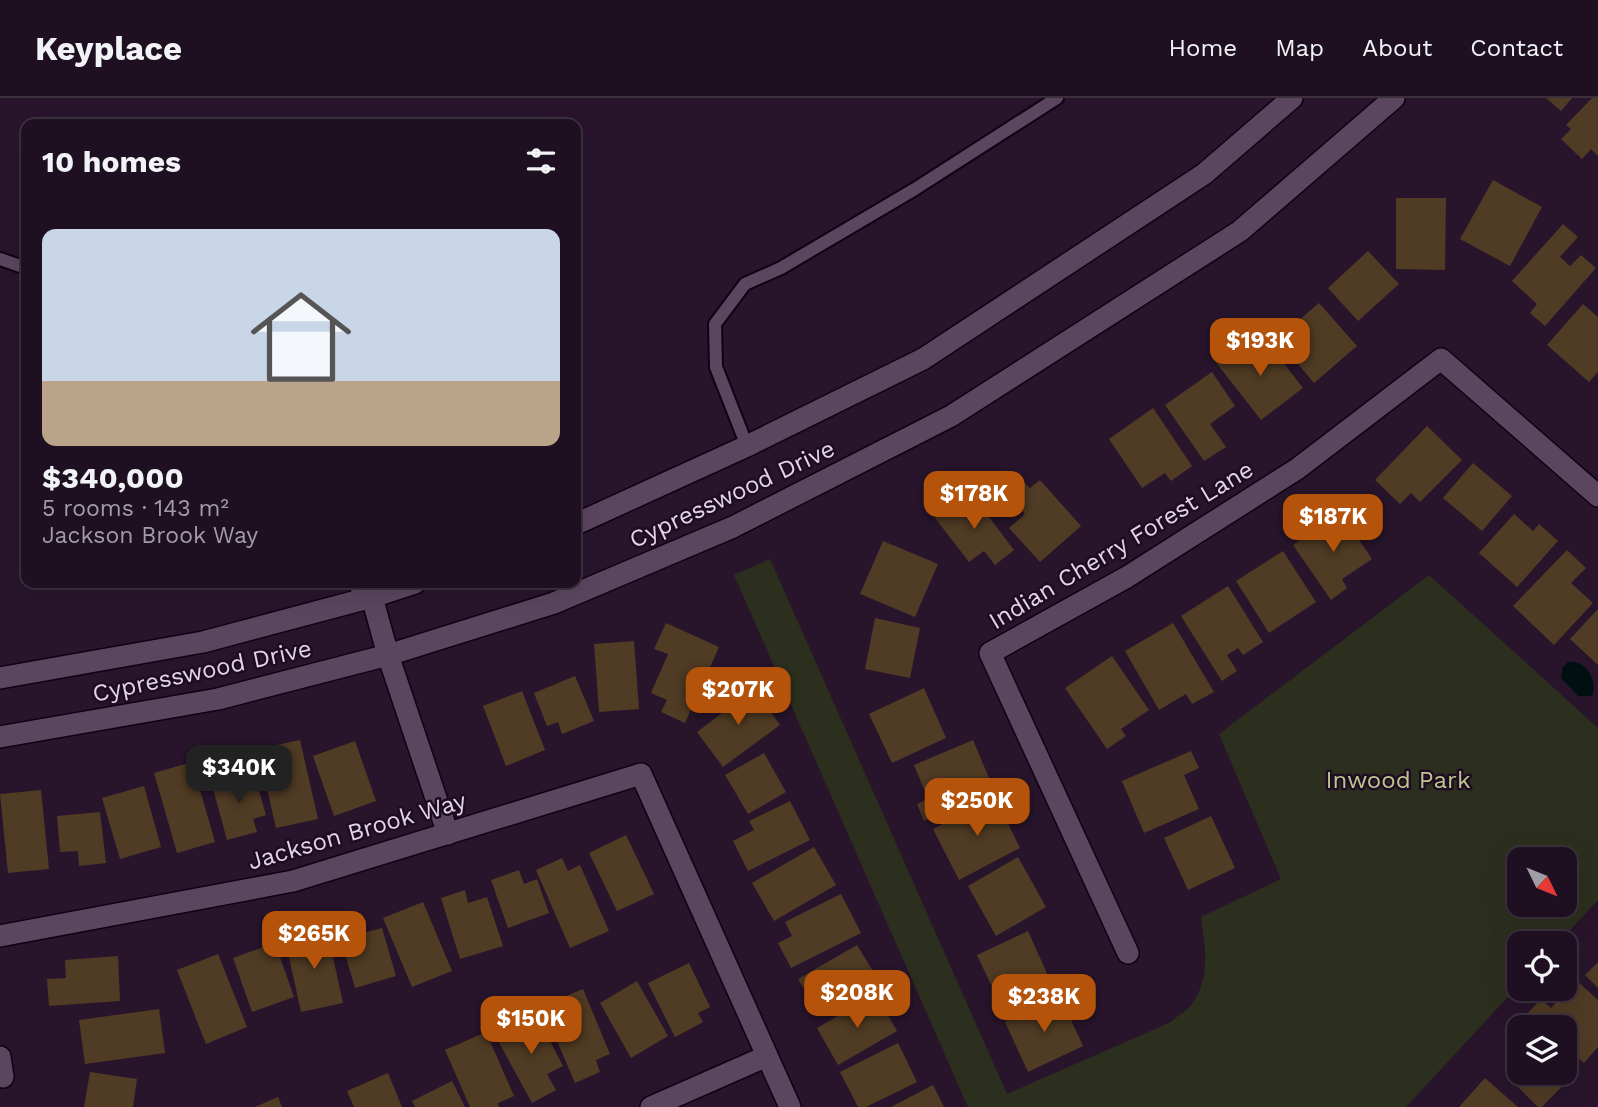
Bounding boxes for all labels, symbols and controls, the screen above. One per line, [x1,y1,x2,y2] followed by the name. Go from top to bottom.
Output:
[35,29,182,68] text: Keyplace
[1169,34,1237,62] text: Home
[1275,34,1324,62] text: Map
[1362,34,1432,62] text: About
[1470,34,1563,62] text: Contact
[522,142,560,180] icon: filters
[42,144,181,179] text: 10 homes
[238,274,364,400] icon: home
[1211,318,1309,378] pin: $193K
[1226,327,1294,354] text: $193K
[625,434,839,554] street label: Cypresswood Drive
[984,455,1258,635] street label: Indian Cherry Forest Lane
[42,460,184,495] text: $340,000
[925,472,1023,531] pin: $178K
[940,480,1008,507] text: $178K
[1284,494,1382,554] pin: $187K
[42,495,229,522] text: 5 rooms · 143 m²
[1299,503,1367,530] text: $187K
[42,522,258,549] text: Jackson Brook Way
[90,634,314,708] street label: Cypresswood Drive
[689,668,787,727] pin: $207K
[702,676,774,703] text: $207K
[190,746,288,805] pin: $340K
[202,754,276,781] text: $340K
[1326,766,1471,794] park label: Inwood Park
[928,778,1026,838] pin: $250K
[245,786,470,876] street label: Jackson Brook Way
[941,787,1013,814] text: $250K
[1507,847,1577,917] north arrow
[1507,847,1577,1085] map controls
[265,912,363,971] pin: $265K
[278,920,350,947] text: $265K
[1507,931,1577,1001] button: locate
[808,970,906,1030] pin: $208K
[995,974,1093,1034] pin: $238K
[820,979,894,1006] text: $208K
[1008,983,1080,1010] text: $238K
[482,996,580,1056] pin: $150K
[497,1005,565,1032] text: $150K
[1507,1015,1577,1085] button: layers

